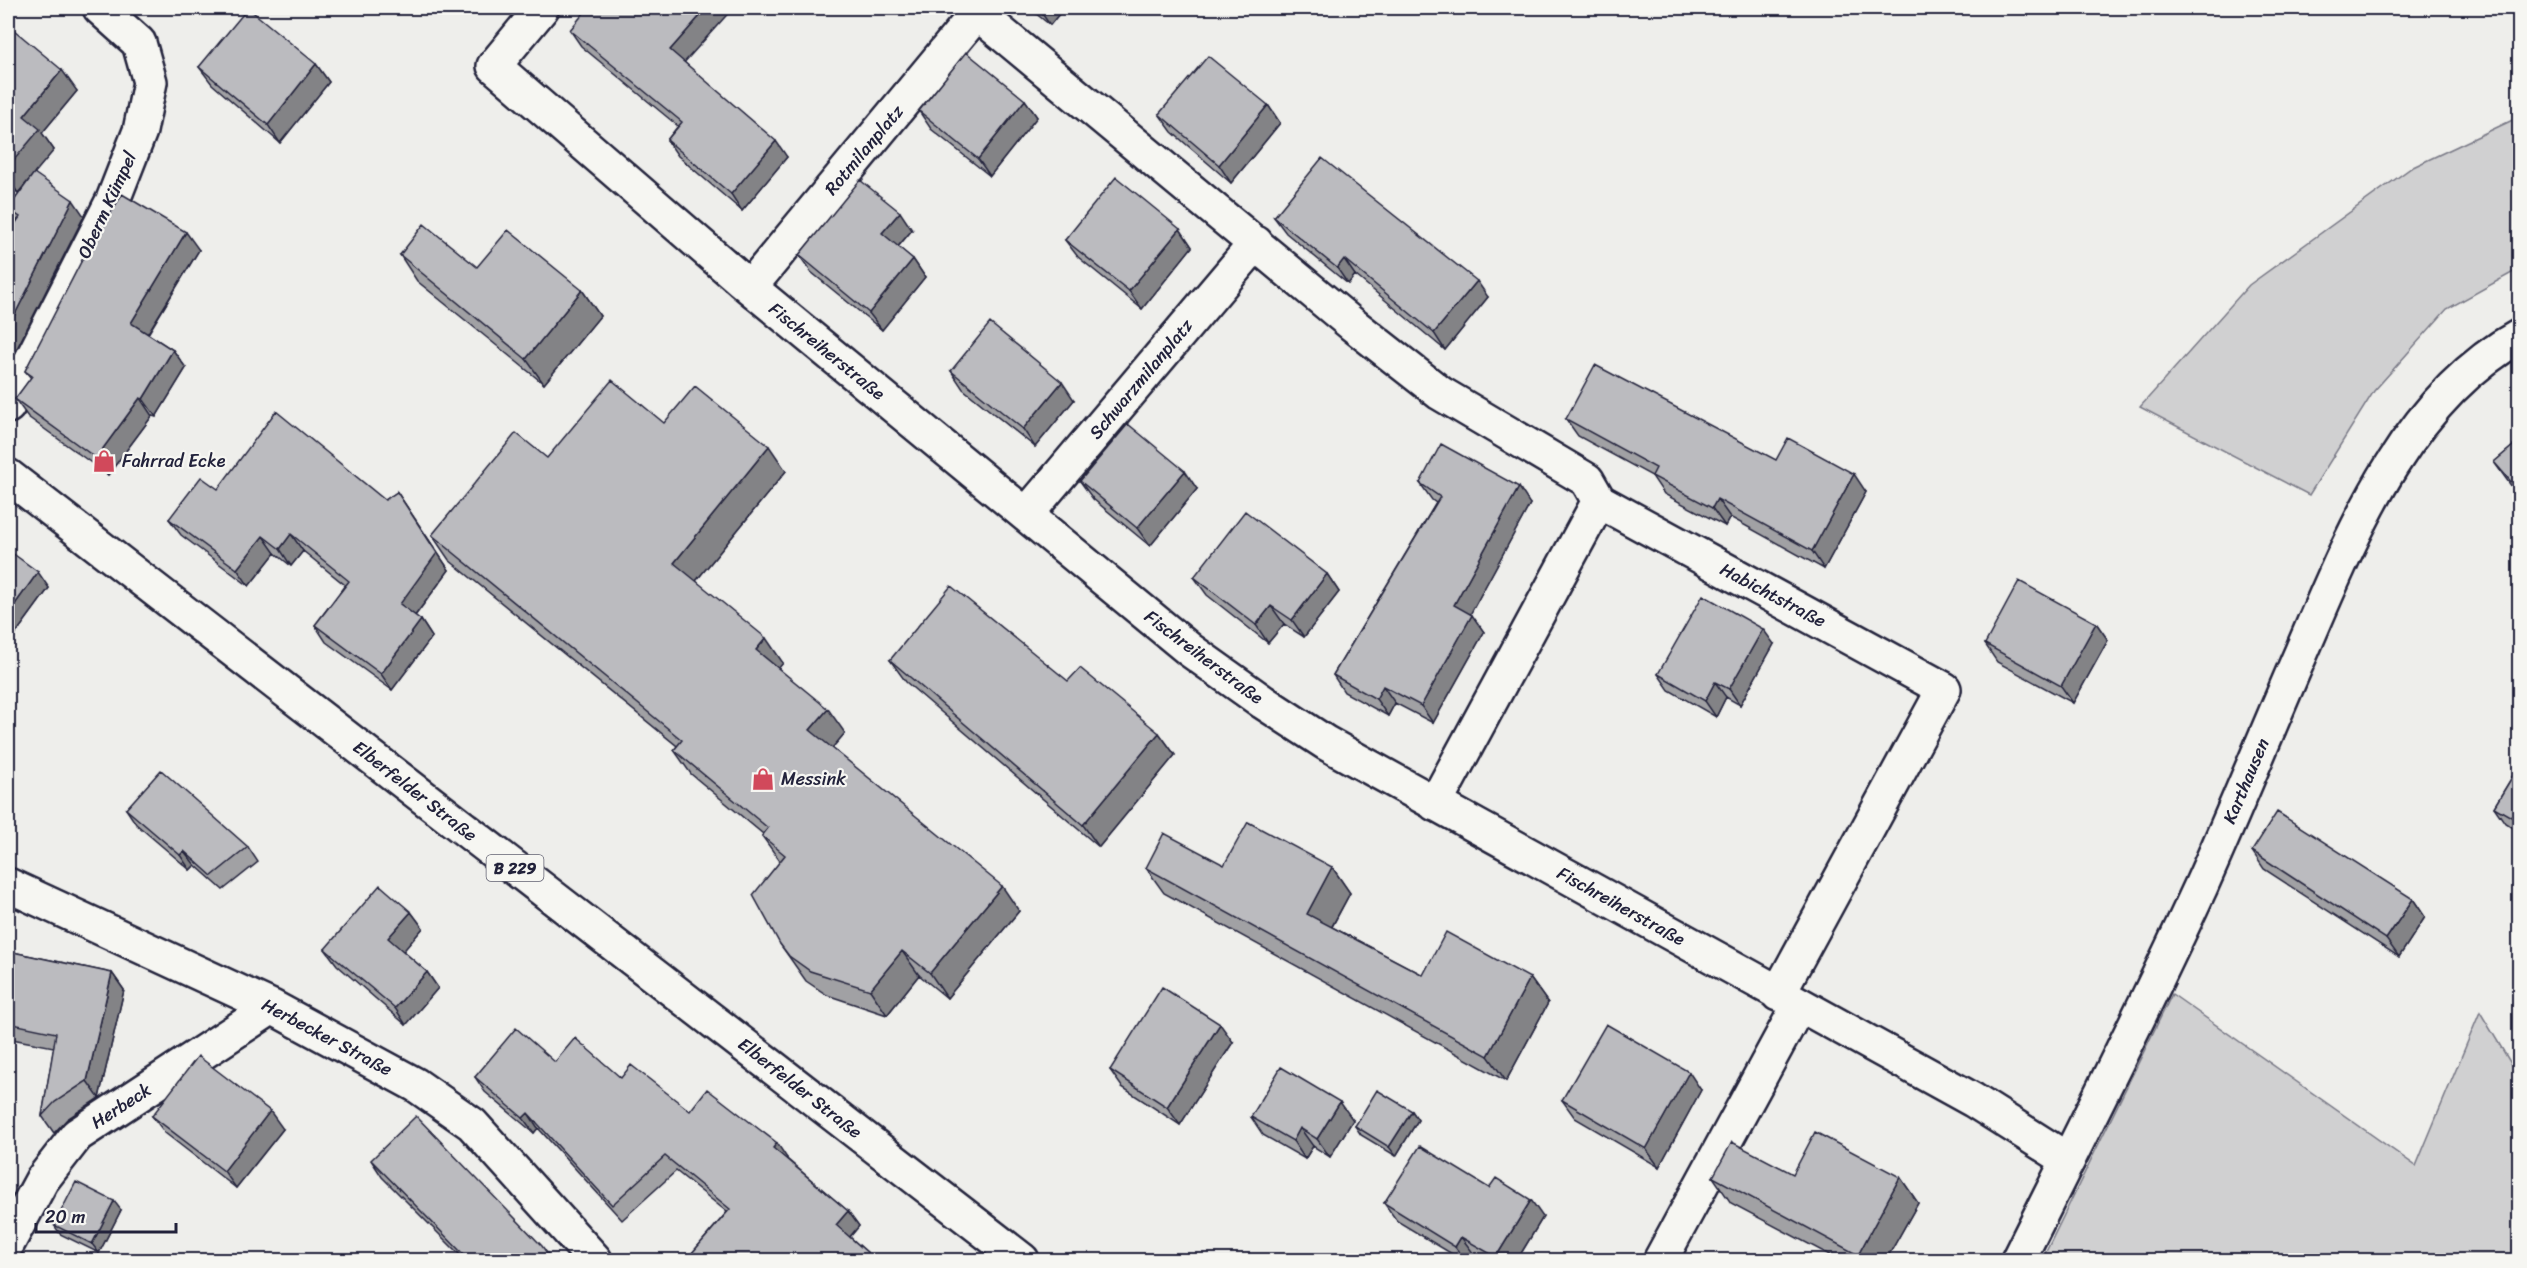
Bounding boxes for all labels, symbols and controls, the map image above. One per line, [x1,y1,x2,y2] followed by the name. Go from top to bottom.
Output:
[816,97,912,203] street label: Rotmilanplatz
[68,145,146,264] street label: Oberm Kümpel
[761,294,893,409] street label: Fischreiherstraße
[1081,311,1202,447] street label: Schwarzmilanplatz
[122,445,226,477] place label: Fahrrad Ecke
[91,448,117,474] shop icon: Fahrrad Ecke
[1714,554,1832,636] street label: Habichtstraße
[1137,601,1271,713] street label: Fischreiherstraße
[346,732,484,850] street label: Elberfelder Straße
[2214,733,2279,829] street label: Karthausen
[781,763,846,795] place label: Messink
[750,766,776,792] shop icon: Messink
[486,855,544,881] road number: B 229
[1551,857,1691,955] street label: Fischreiherstraße
[256,989,398,1085] street label: Herbecker Straße
[731,1029,869,1147] street label: Elberfelder Straße
[84,1074,158,1138] street label: Herbeck
[36,1196,176,1234] scale bar
[45,1201,85,1233] text: 20 m

